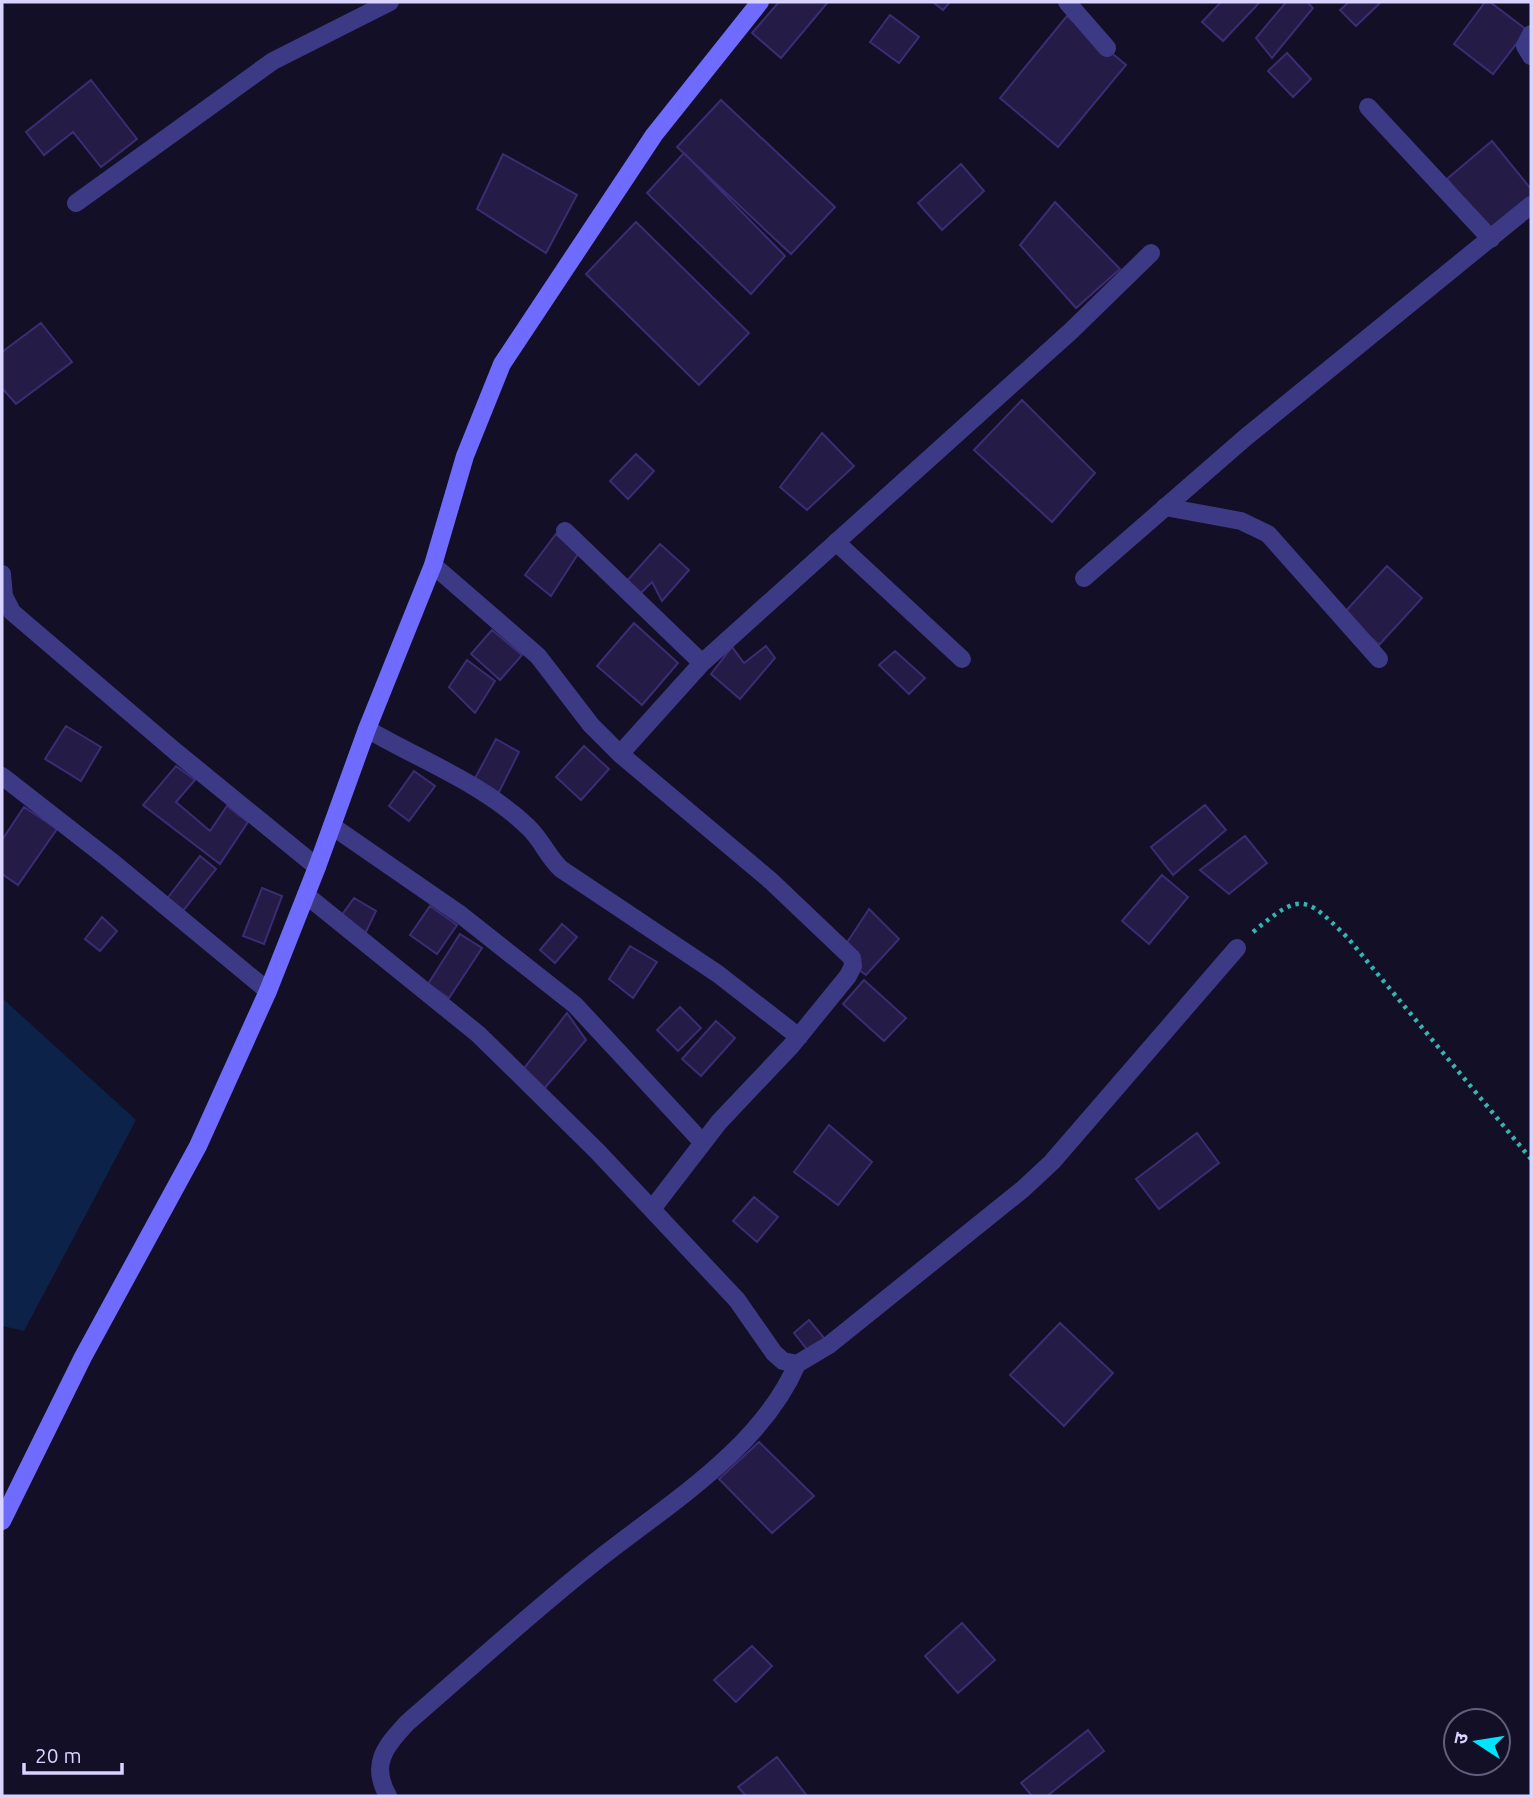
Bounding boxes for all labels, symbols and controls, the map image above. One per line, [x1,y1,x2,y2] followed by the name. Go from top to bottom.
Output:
[1442,1707,1512,1777] north arrow
[1448,1730,1472,1746] text: उ
[24,1731,122,1775] scale bar
[35,1743,82,1767] text: 20 m

